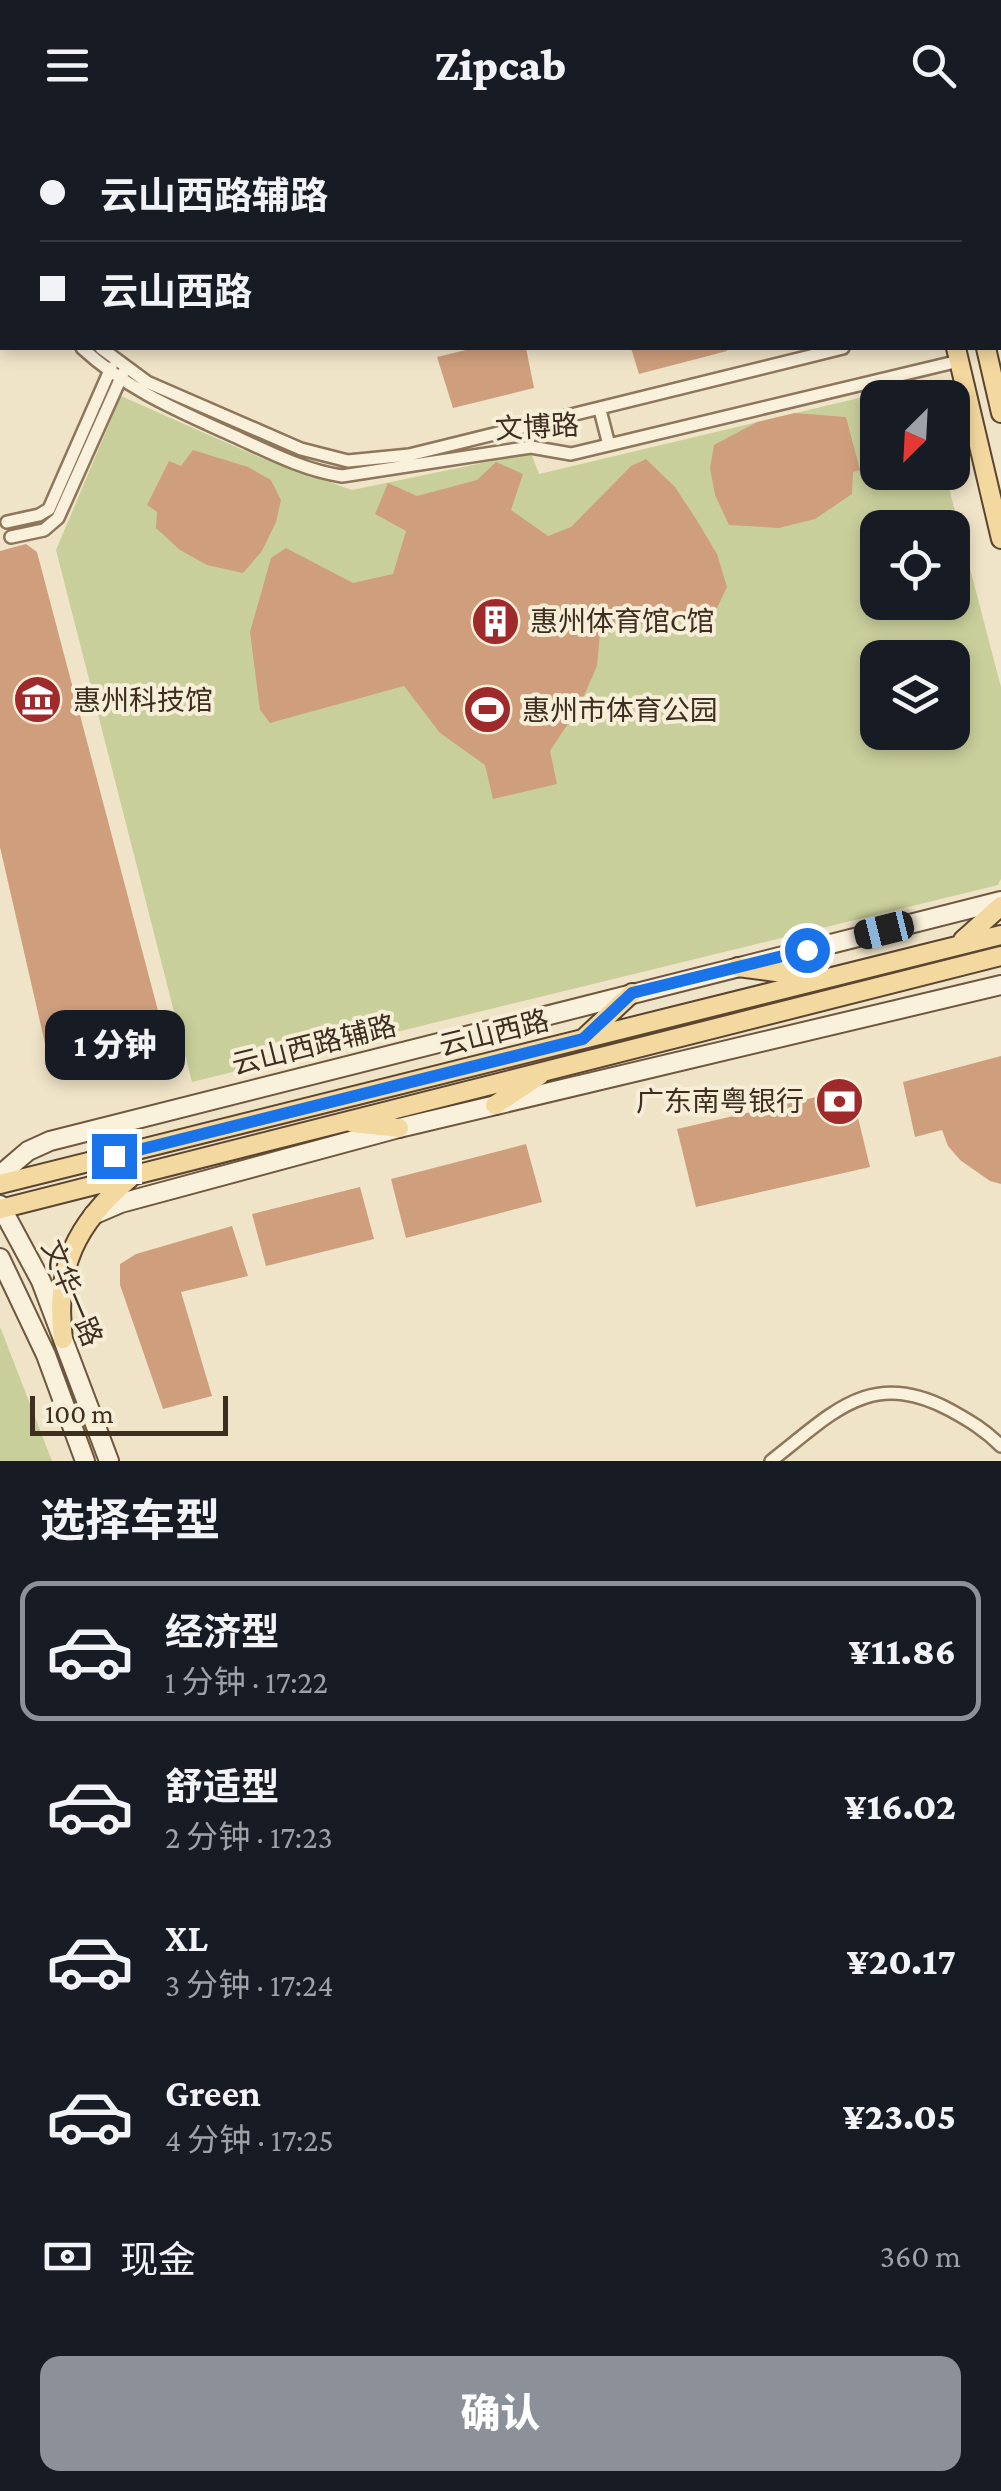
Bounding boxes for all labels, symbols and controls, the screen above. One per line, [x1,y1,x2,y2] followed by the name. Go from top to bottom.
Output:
[40,38,95,93] icon: menu
[906,38,961,93] icon: search
[435,40,566,90] text: Zipcab
[100,175,328,217] text: 云山西路辅路
[100,271,252,313] text: 云山西路
[860,380,970,490] north arrow
[860,380,970,750] map controls
[494,409,580,445] street label: 文博路
[860,510,970,620] button: locate
[469,595,521,647] building icon: 惠州体育馆C馆
[530,606,715,637] place label: 惠州体育馆C馆
[860,640,970,750] button: layers
[12,674,64,726] museum icon: 惠州科技馆
[461,684,513,736] sports icon: 惠州市体育公园
[73,685,213,716] place label: 惠州科技馆
[522,695,718,726] place label: 惠州市体育公园
[851,908,917,952] car
[785,928,830,973] route start
[436,1004,552,1062] street label: 云山西路
[229,1010,399,1080] street label: 云山西路辅路
[44,1011,184,1081] callout: 1 分钟
[74,1027,156,1063] text: 1 分钟
[813,1075,865,1127] bank icon: 广东南粤银行
[636,1086,804,1117] place label: 广东南粤银行
[92,1134,137,1179] route end
[36,1235,108,1351] street label: 文华一路
[30,1391,228,1436] scale bar
[45,1398,114,1429] text: 100 m
[40,1496,220,1546] text: 选择车型
[45,1606,135,1696] icon: car
[165,1611,279,1653] text: 经济型
[848,1630,956,1672] text: ¥11.86
[165,1664,328,1700] text: 1 分钟 · 17:22
[45,1761,135,1851] icon: car
[165,1766,279,1808] text: 舒适型
[844,1785,956,1827] text: ¥16.02
[165,1819,333,1855] text: 2 分钟 · 17:23
[45,1916,135,2006] icon: car
[165,1917,208,1959] text: XL
[847,1940,956,1982] text: ¥20.17
[165,1967,334,2003] text: 3 分钟 · 17:24
[45,2071,135,2161] icon: car
[165,2072,261,2114] text: Green
[843,2095,956,2137] text: ¥23.05
[165,2122,334,2158] text: 4 分钟 · 17:25
[40,2229,95,2284] icon: cash
[880,2238,961,2274] text: 360 m
[120,2239,196,2281] text: 现金
[40,2356,961,2471] button: 确认

